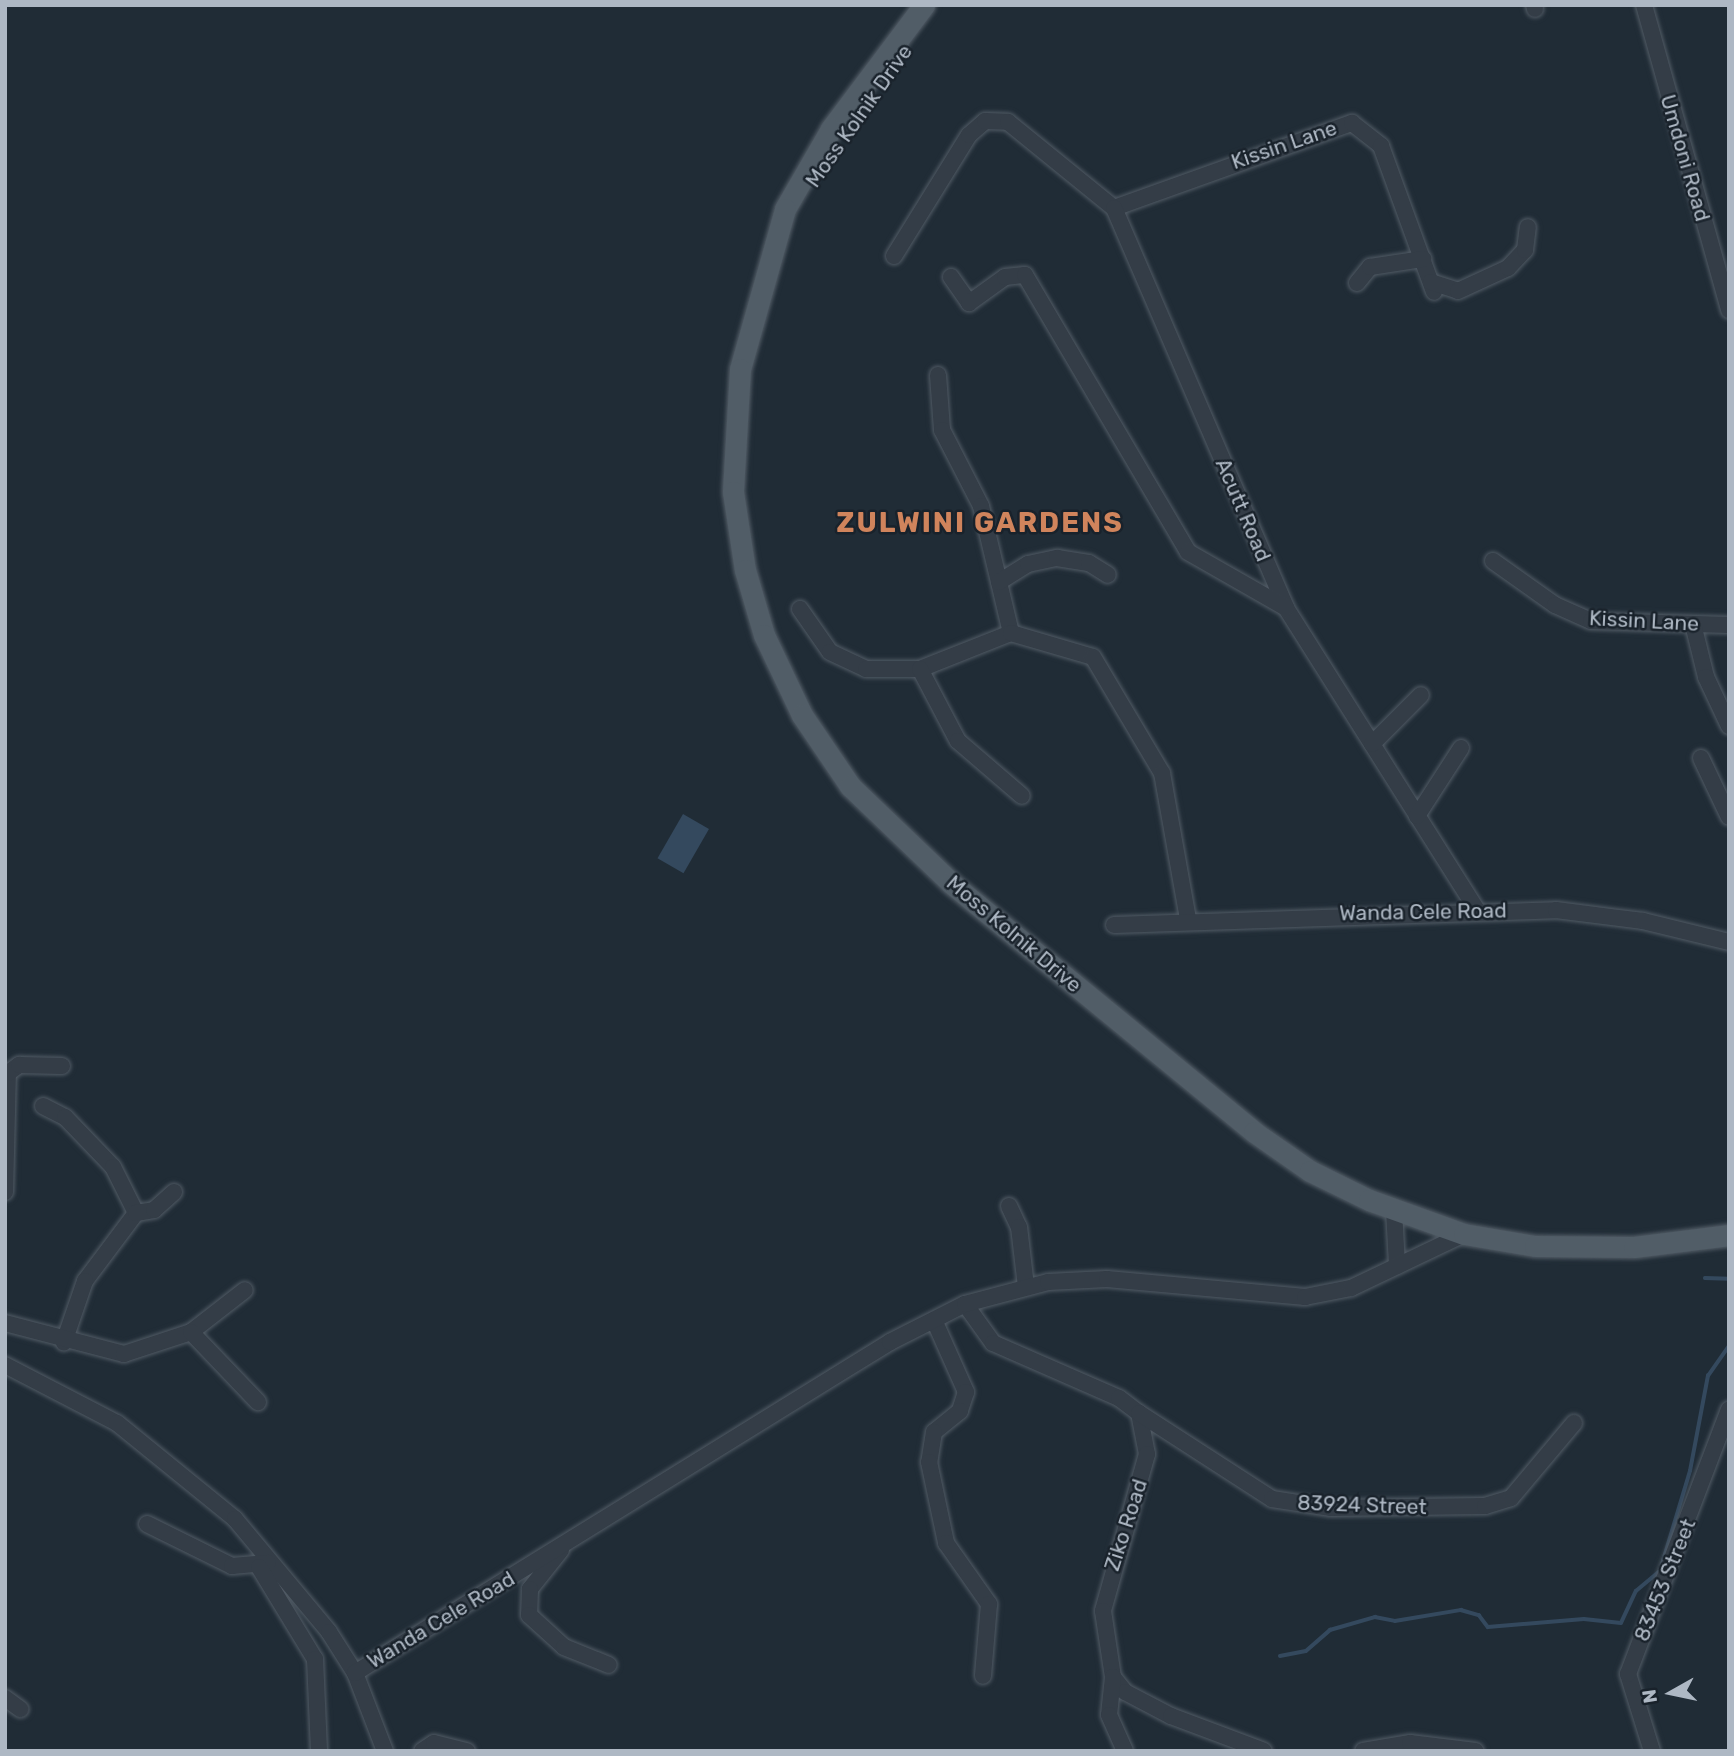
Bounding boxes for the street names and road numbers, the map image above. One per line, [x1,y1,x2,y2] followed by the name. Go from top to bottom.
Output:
[800,40,918,192] street label: Moss Kolnik Drive
[1655,92,1715,224] street label: Umdoni Road
[1228,115,1340,175] street label: Kissin Lane
[1210,455,1276,565] street label: Acutt Road
[1588,606,1700,636] street label: Kissin Lane
[941,870,1087,998] street label: Moss Kolnik Drive
[1339,898,1507,926] street label: Wanda Cele Road
[1099,1476,1153,1574] street label: Ziko Road
[1297,1490,1427,1520] street label: 83924 Street
[1629,1515,1701,1645] street label: 83453 Street
[363,1566,519,1674] street label: Wanda Cele Road

